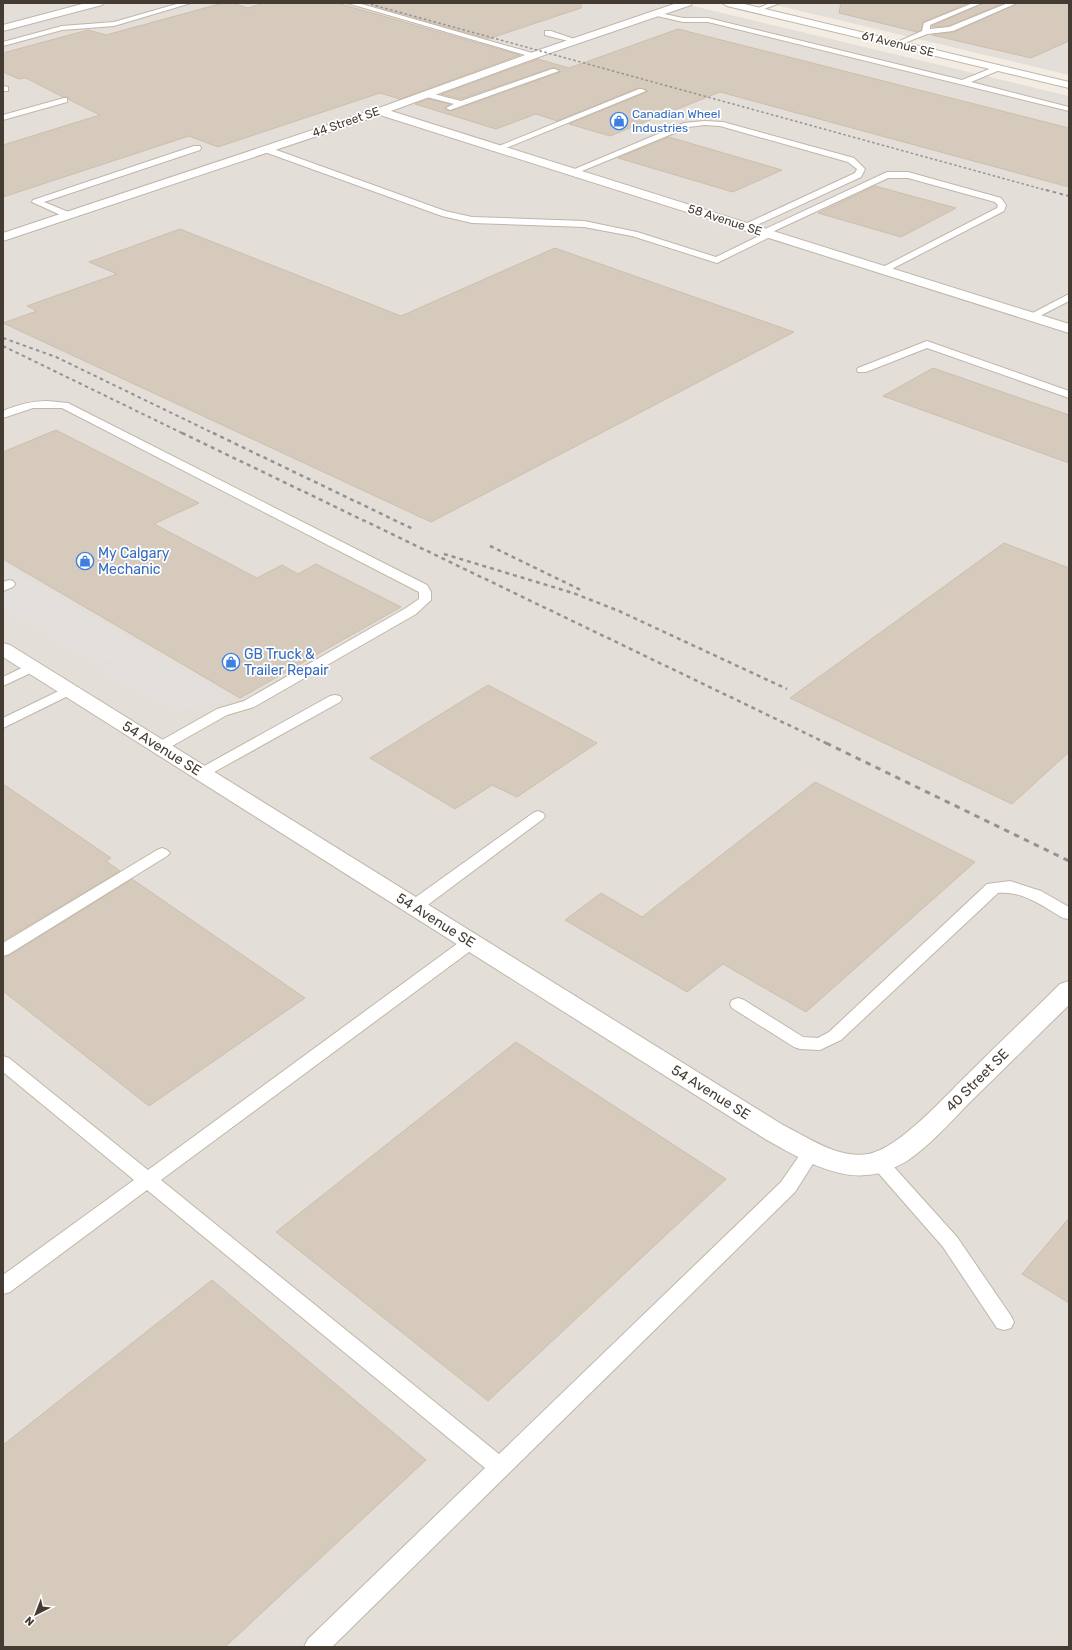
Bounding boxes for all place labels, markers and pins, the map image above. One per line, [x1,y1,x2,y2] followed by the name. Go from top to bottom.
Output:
[632,107,721,135] place label: Canadian Wheel Industries
[609,111,629,131] shop icon: Canadian Wheel Industries
[98,545,170,578] place label: My Calgary Mechanic
[75,551,95,571] shop icon: My Calgary Mechanic
[244,646,329,679] place label: GB Truck & Trailer Repair
[221,652,241,672] shop icon: GB Truck & Trailer Repair

